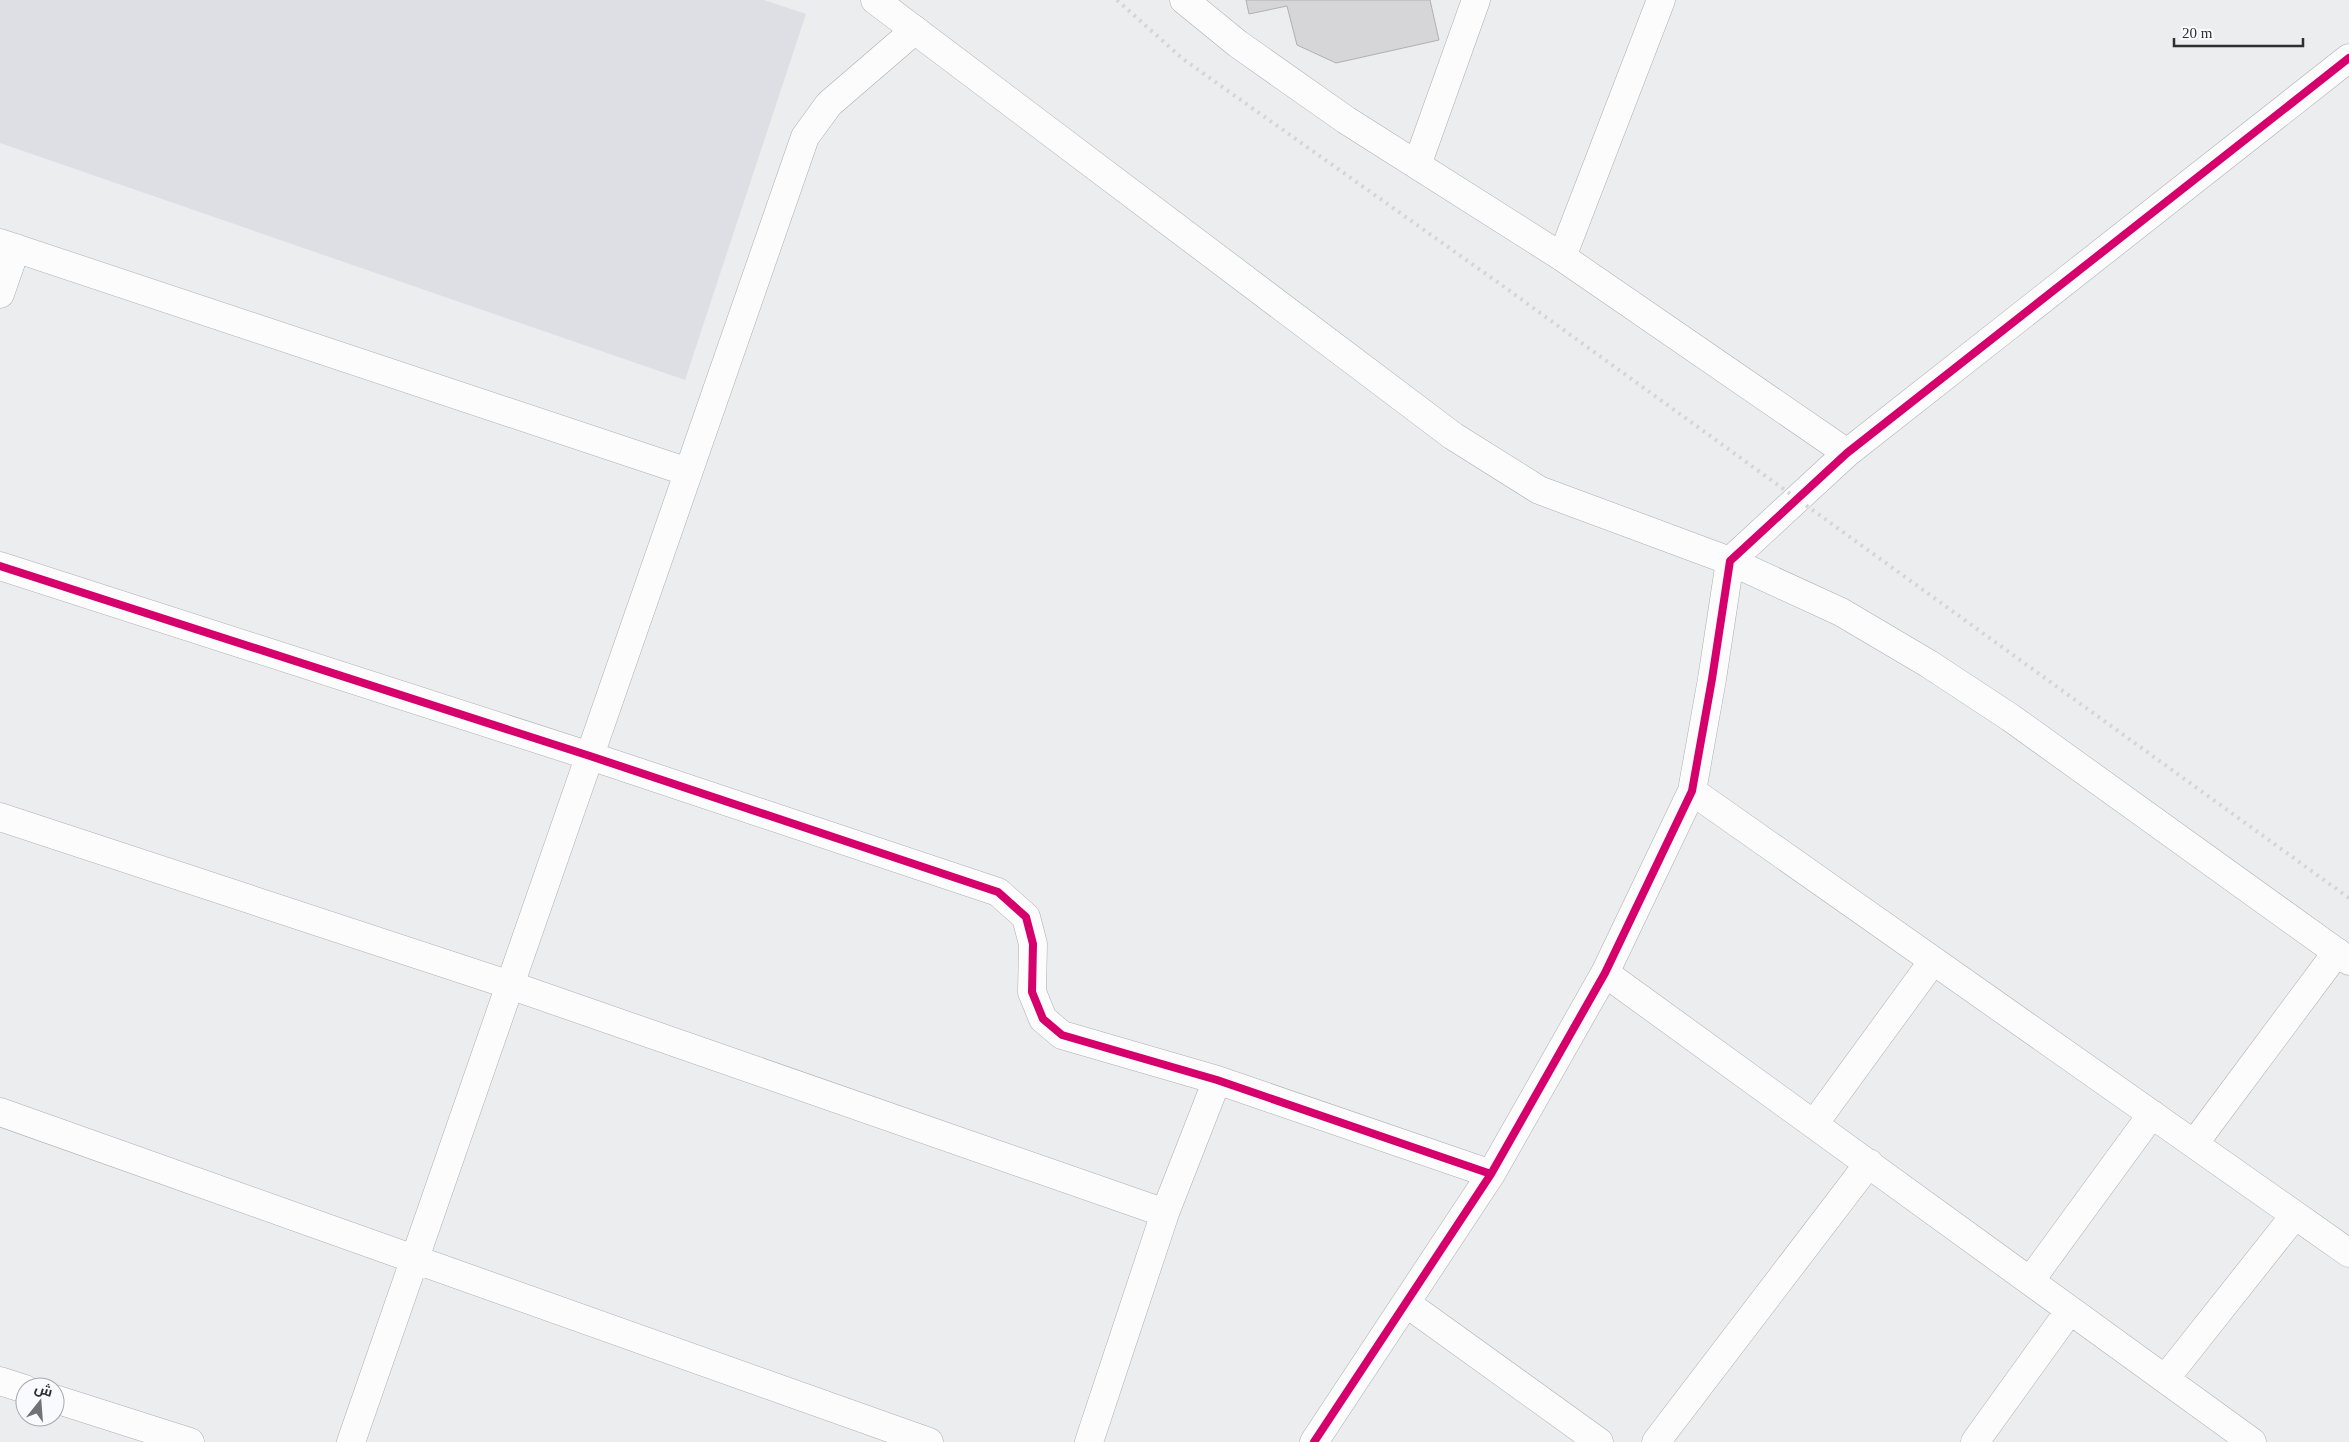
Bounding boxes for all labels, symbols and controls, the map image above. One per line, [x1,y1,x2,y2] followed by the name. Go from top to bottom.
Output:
[2174,15,2303,47] scale bar
[2182,25,2213,41] text: 20 m
[15,1377,65,1427] north arrow
[33,1379,55,1401] text: ش

